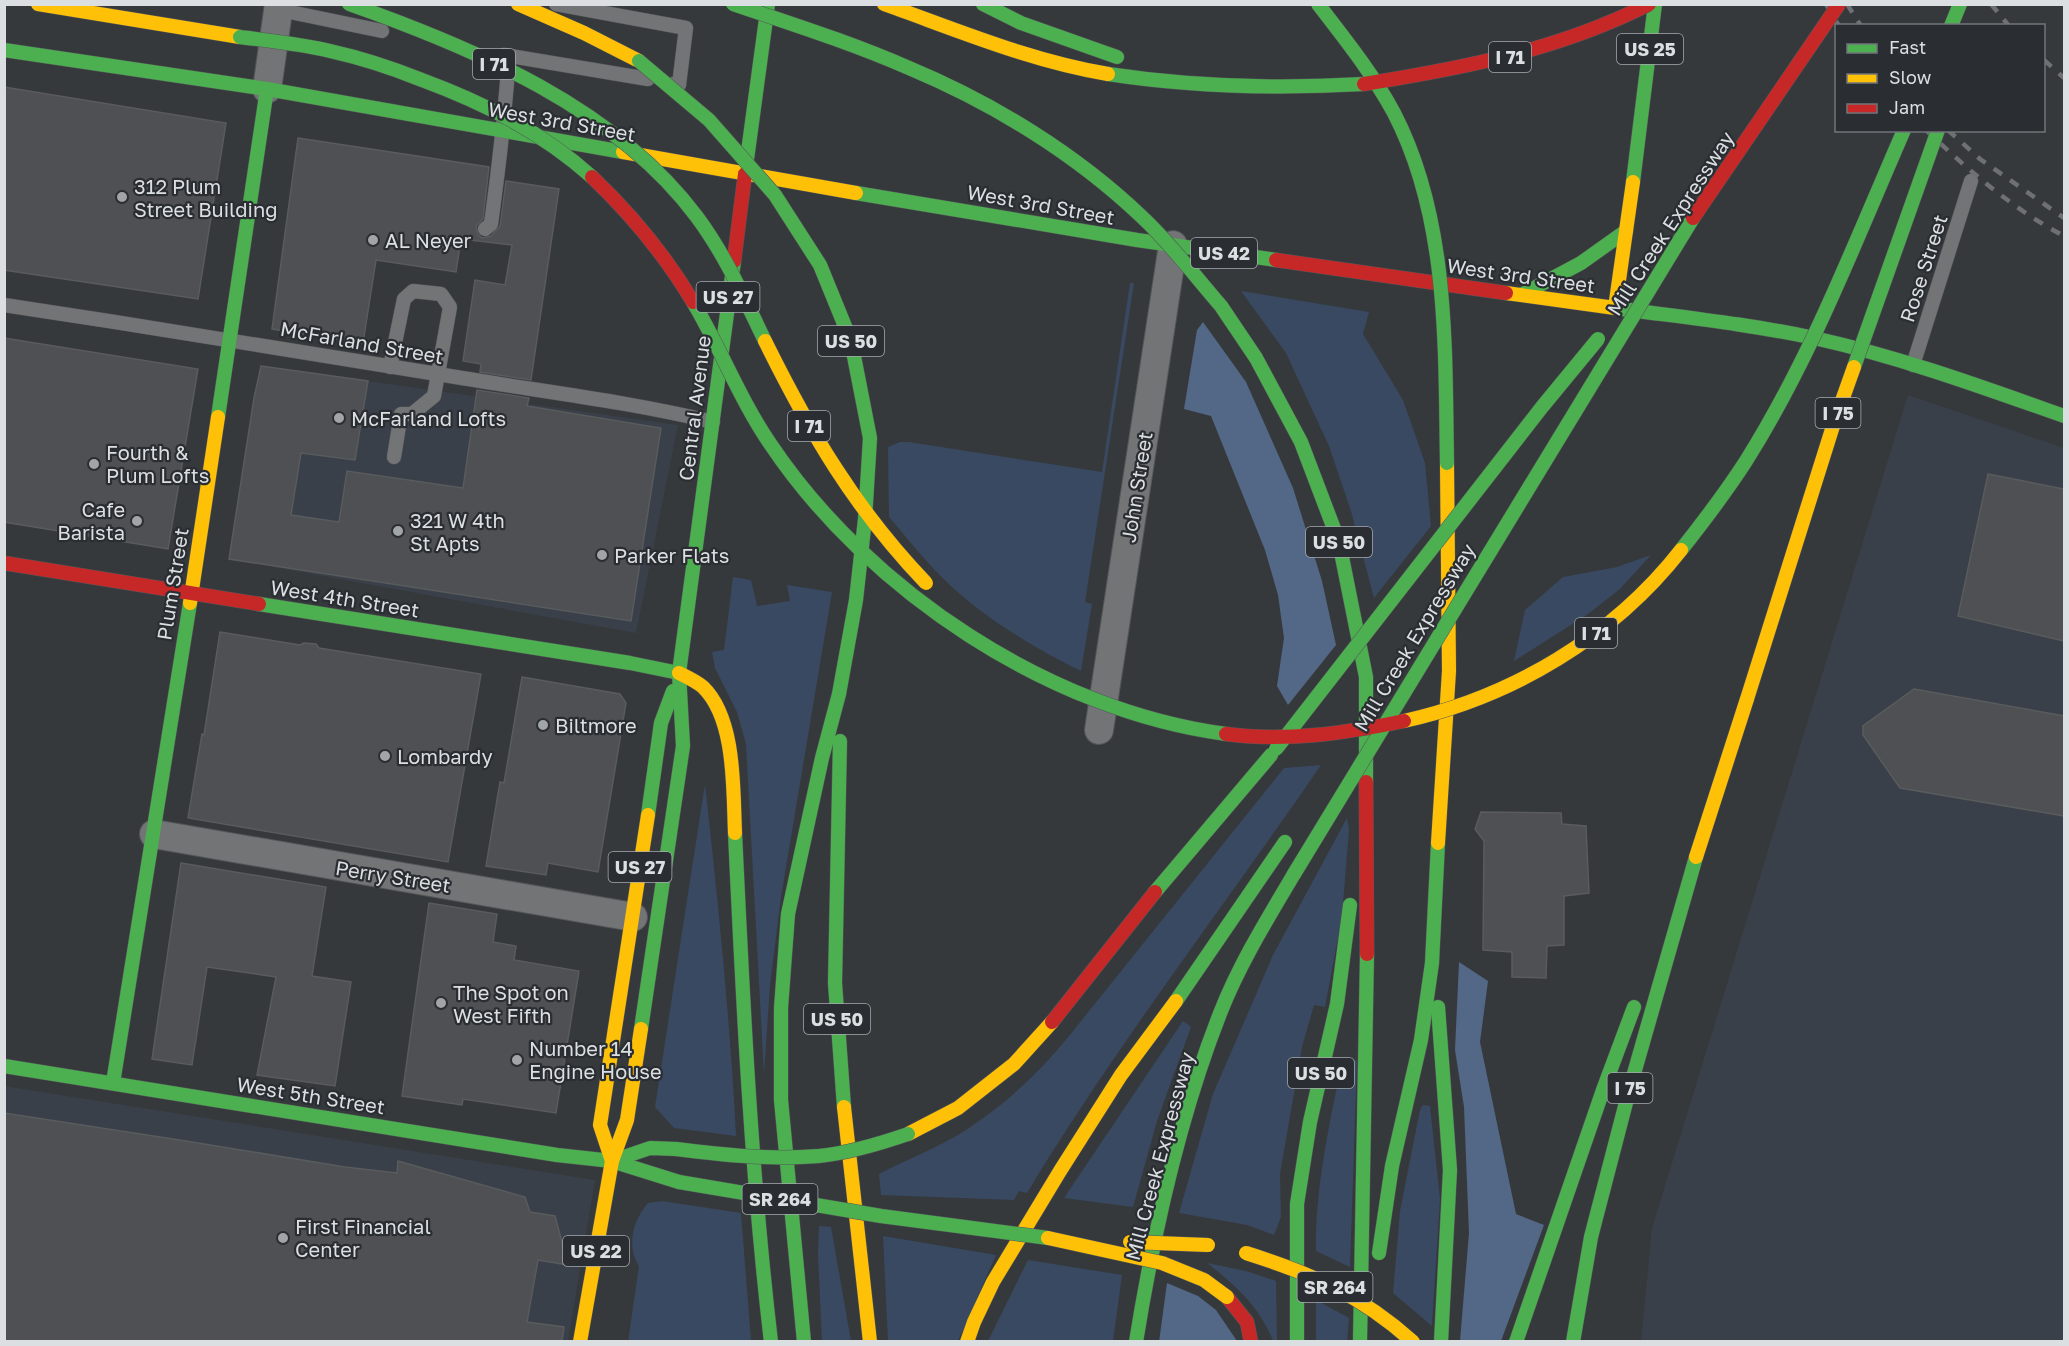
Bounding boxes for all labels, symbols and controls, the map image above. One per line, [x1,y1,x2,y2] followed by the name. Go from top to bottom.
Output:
[1835,24,2045,132] legend
[1617,34,1683,64] road number: US 25
[1889,36,1926,58] text: Fast
[1489,42,1531,72] road number: I 71
[473,49,515,79] road number: I 71
[1889,66,1932,88] text: Slow
[486,96,638,146] street label: West 3rd Street
[1889,96,1925,118] text: Jam
[1601,126,1739,320] street label: Mill Creek Expressway
[134,174,278,221] place label: 312 Plum Street Building
[965,179,1117,229] street label: West 3rd Street
[115,190,129,204] marker: 312 Plum Street Building
[1894,211,1952,325] street label: Rose Street
[385,228,472,252] place label: AL Neyer
[366,233,380,247] marker: AL Neyer
[1191,238,1257,268] road number: US 42
[1445,253,1597,297] street label: West 3rd Street
[696,282,760,312] road number: US 27
[279,316,445,368] street label: McFarland Street
[818,326,884,356] road number: US 50
[673,334,715,482] street label: Central Avenue
[1816,398,1860,428] road number: I 75
[351,406,506,430] place label: McFarland Lofts
[332,411,346,425] marker: McFarland Lofts
[788,411,830,441] road number: I 71
[1115,430,1157,544] street label: John Street
[106,440,209,487] place label: Fourth & Plum Lofts
[87,457,101,471] marker: Fourth & Plum Lofts
[57,497,125,544] place label: Cafe Barista
[410,508,505,555] place label: 321 W 4th St Apts
[130,514,144,528] marker: Cafe Barista
[391,524,405,538] marker: 321 W 4th St Apts
[151,526,193,642] street label: Plum Street
[1306,527,1372,557] road number: US 50
[1348,539,1480,735] street label: Mill Creek Expressway
[614,543,729,567] place label: Parker Flats
[595,548,609,562] marker: Parker Flats
[269,574,421,622] street label: West 4th Street
[1575,618,1617,648] road number: I 71
[555,713,637,737] place label: Biltmore
[536,718,550,732] marker: Biltmore
[397,744,493,768] place label: Lombardy
[378,749,392,763] marker: Lombardy
[608,852,672,882] road number: US 27
[334,855,452,897] street label: Perry Street
[453,980,569,1027] place label: The Spot on West Fifth
[434,996,448,1010] marker: The Spot on West Fifth
[804,1004,870,1034] road number: US 50
[529,1036,662,1083] place label: Number 14 Engine House
[1120,1049,1198,1263] street label: Mill Creek Expressway
[510,1053,524,1067] marker: Number 14 Engine House
[1288,1058,1354,1088] road number: US 50
[235,1071,387,1119] street label: West 5th Street
[1608,1073,1652,1103] road number: I 75
[742,1184,818,1214] road number: SR 264
[295,1214,431,1261] place label: First Financial Center
[276,1231,290,1245] marker: First Financial Center
[563,1236,629,1266] road number: US 22
[1298,1272,1372,1302] road number: SR 264

